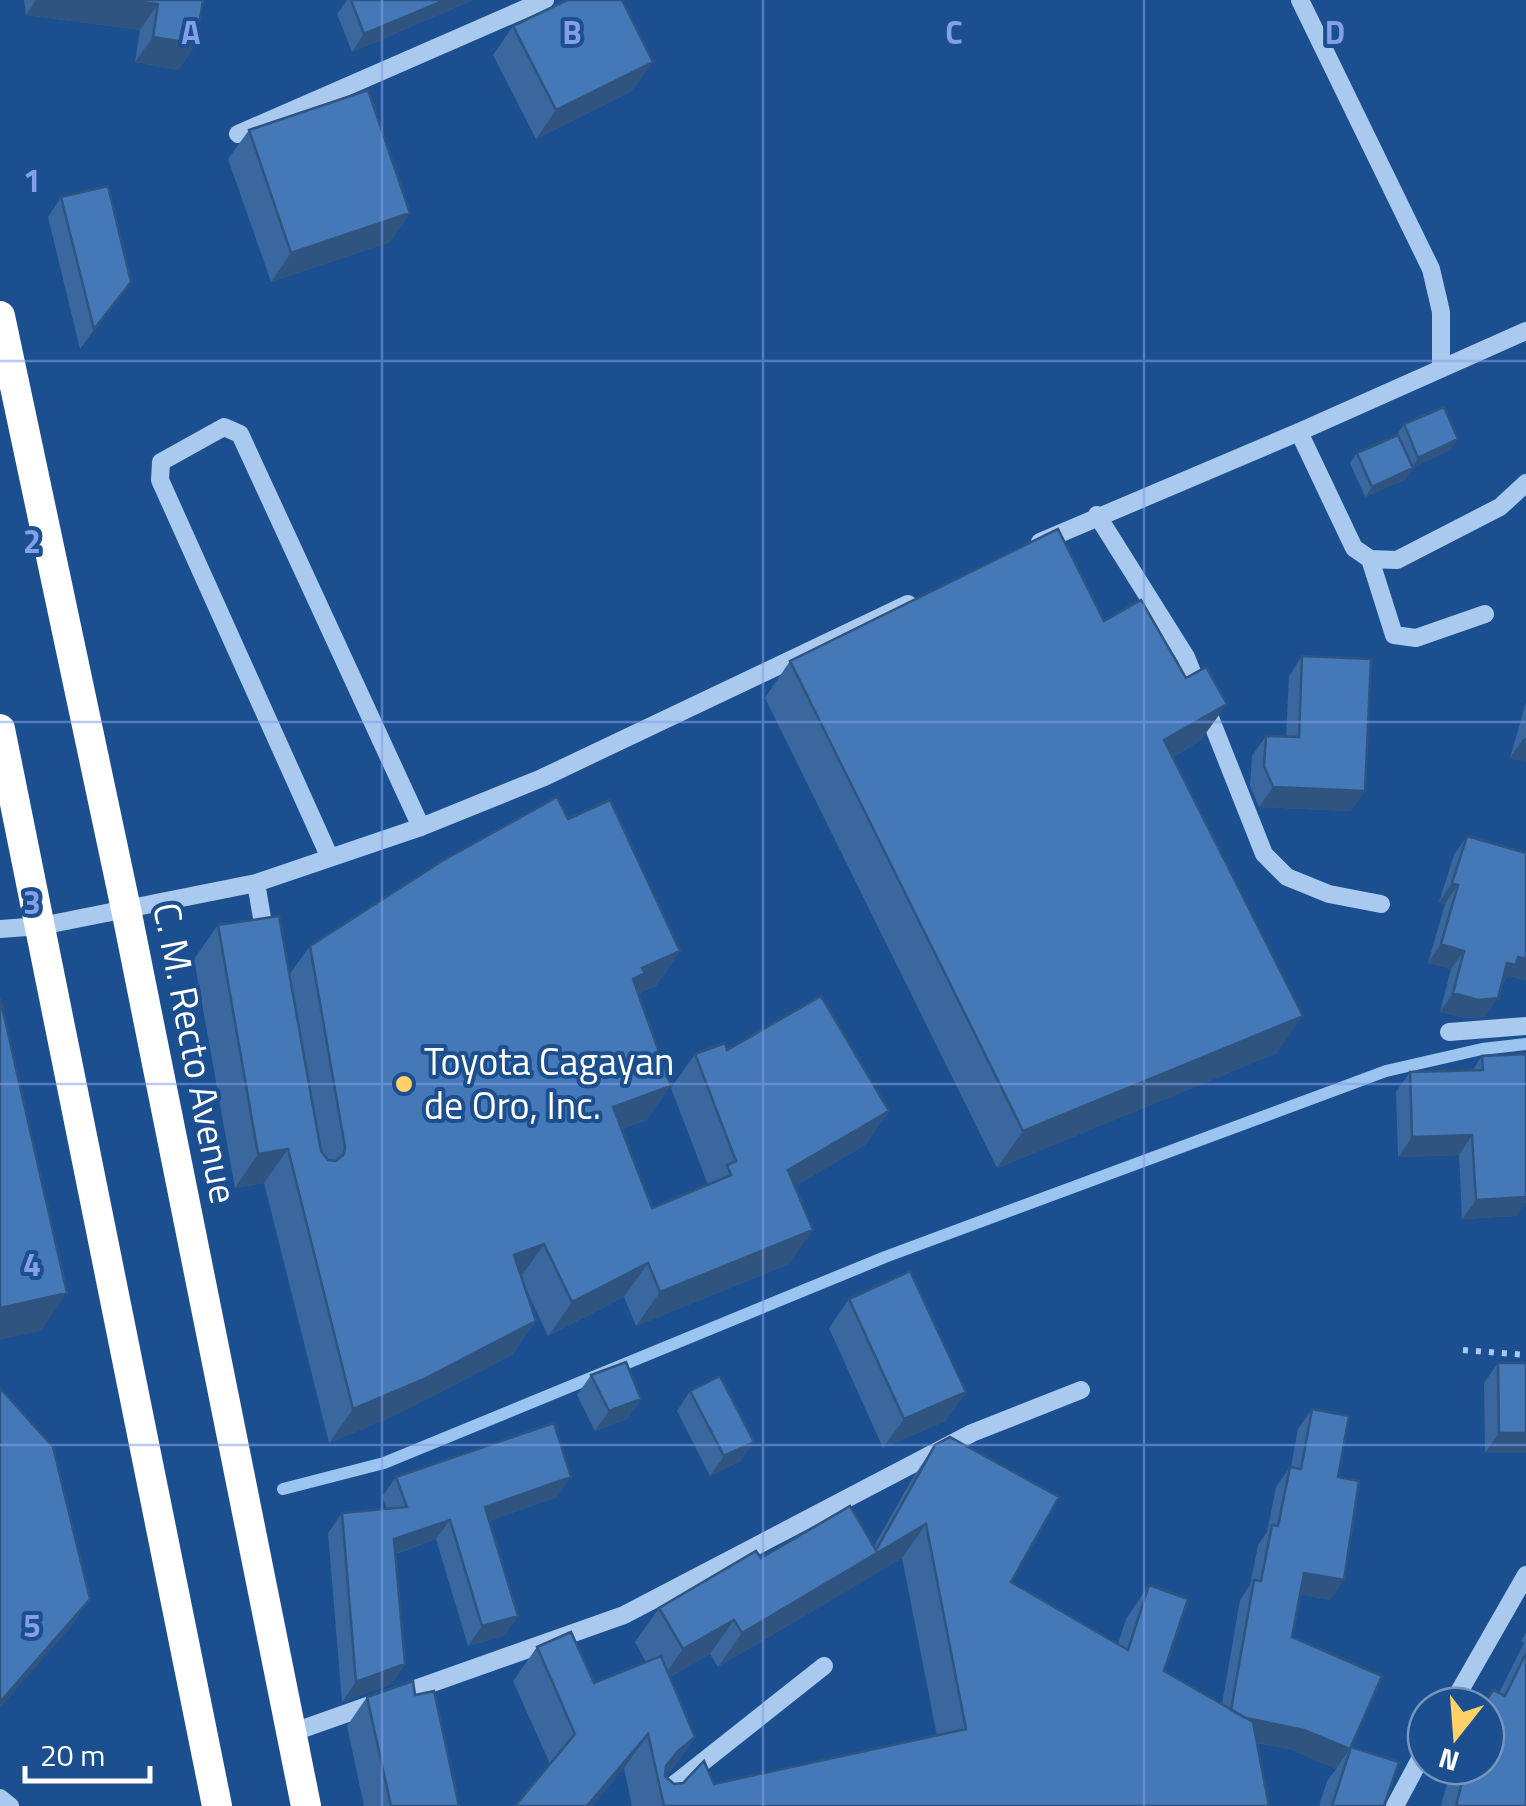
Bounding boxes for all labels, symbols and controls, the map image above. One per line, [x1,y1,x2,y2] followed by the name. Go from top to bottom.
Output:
[181,8,201,56] text: A
[562,8,582,56] text: B
[945,8,963,56] text: C
[1325,8,1345,56] text: D
[23,156,41,204] text: 1
[23,517,41,565] text: 2
[23,878,41,926] text: 3
[138,897,254,1208] street label: C. M. Recto Avenue
[424,1032,674,1134] place label: Toyota Cagayan de Oro, Inc.
[393,1073,415,1095] marker: Toyota Cagayan de Oro, Inc.
[23,1240,41,1288] text: 4
[23,1601,41,1649] text: 5
[1406,1686,1506,1786] north arrow
[25,1721,150,1783] scale bar
[40,1732,105,1778] text: 20 m
[1433,1737,1464,1784] text: N

